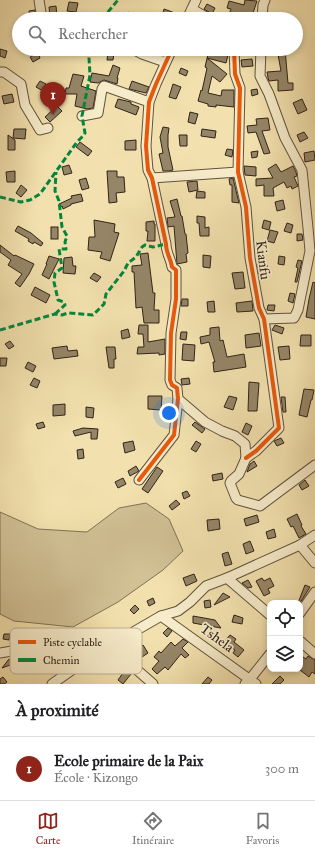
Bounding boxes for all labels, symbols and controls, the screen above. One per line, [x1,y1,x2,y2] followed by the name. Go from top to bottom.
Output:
[12,12,303,56] search box
[26,23,48,45] icon: search
[58,25,128,43] text: Rechercher
[40,82,66,115] pin: 1
[252,239,274,281] street label: Kianfu
[159,403,179,423] your location
[267,600,303,672] map controls
[267,600,303,636] button: locate
[197,620,237,656] street label: Tshela
[10,628,142,674] legend
[43,636,102,649] text: Piste cyclable
[267,636,303,672] button: layers
[43,654,79,667] text: Chemin
[16,700,99,721] text: À proximité
[54,752,204,770] text: Ecole primaire de la Paix
[26,761,32,777] text: 1
[265,761,299,777] text: 300 m
[54,770,138,786] text: École · Kizongo
[36,810,60,847] tab: Carte
[132,810,174,847] tab: Itinéraire
[246,810,279,847] tab: Favoris

